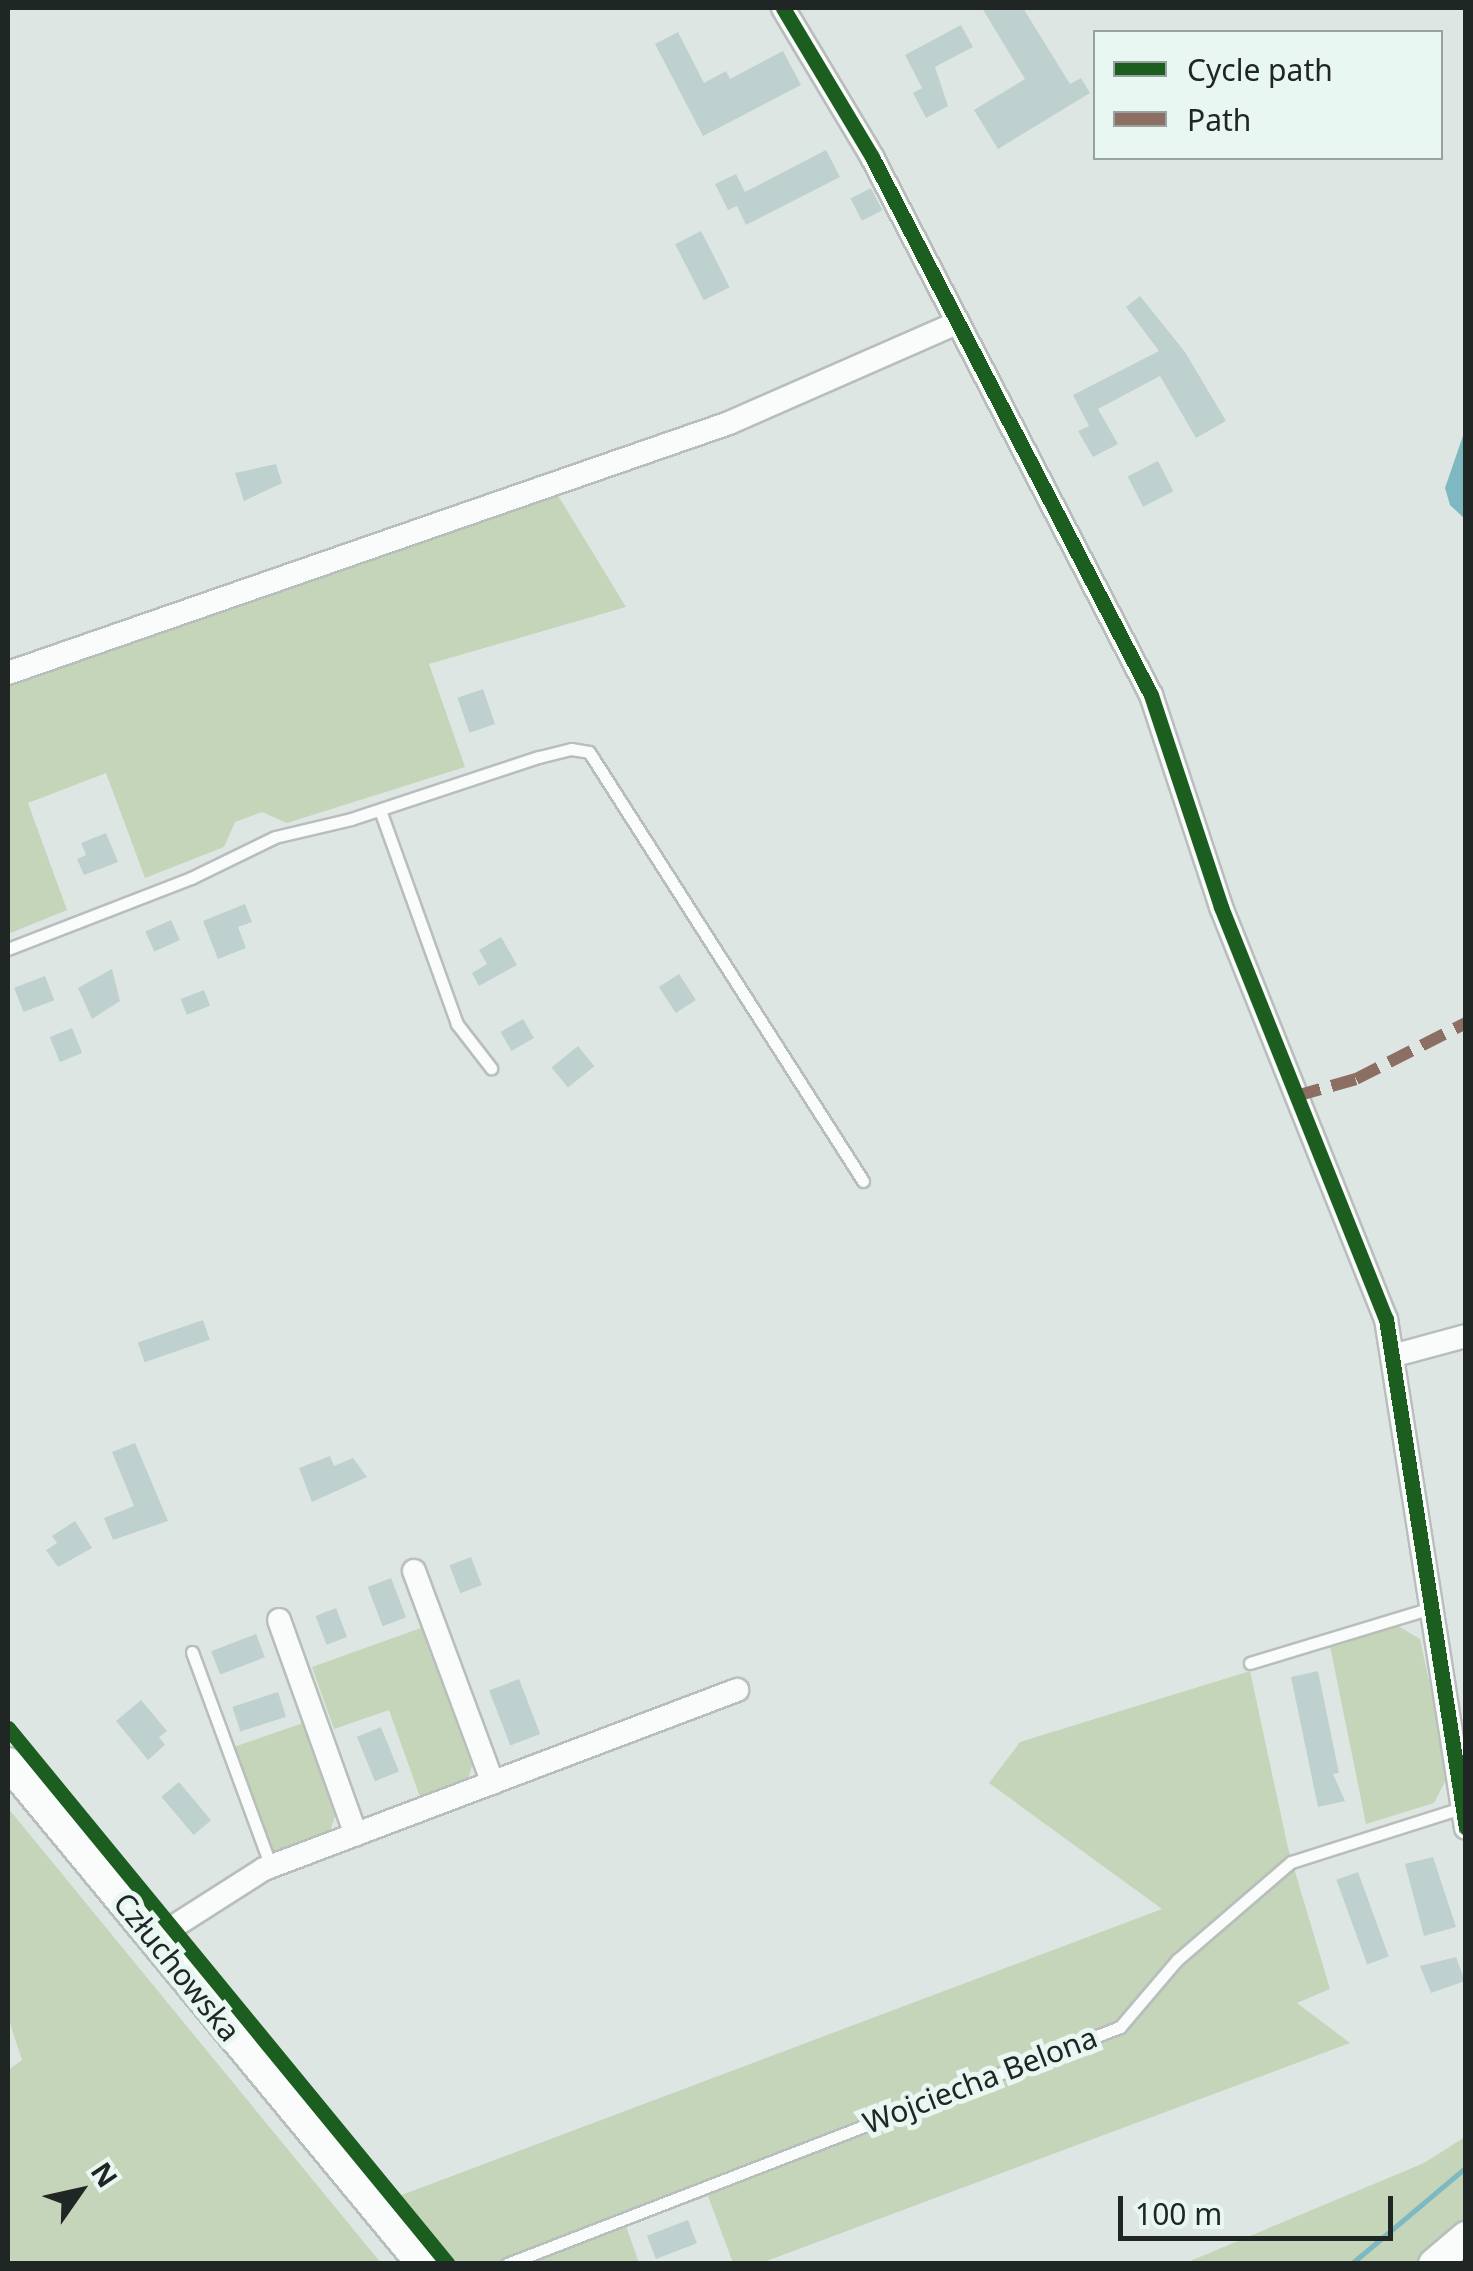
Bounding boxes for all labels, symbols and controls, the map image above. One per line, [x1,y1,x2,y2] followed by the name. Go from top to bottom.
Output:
[1093,30,1443,160] legend
[1187,49,1333,90] text: Cycle path
[1187,99,1251,140] text: Path
[106,1885,248,2049] street label: Człuchowska
[858,2019,1102,2141] street label: Wojciecha Belona
[30,2141,130,2241] north arrow
[83,2154,127,2194] text: N
[1123,2176,1398,2238] scale bar
[1135,2193,1222,2234] text: 100 m

